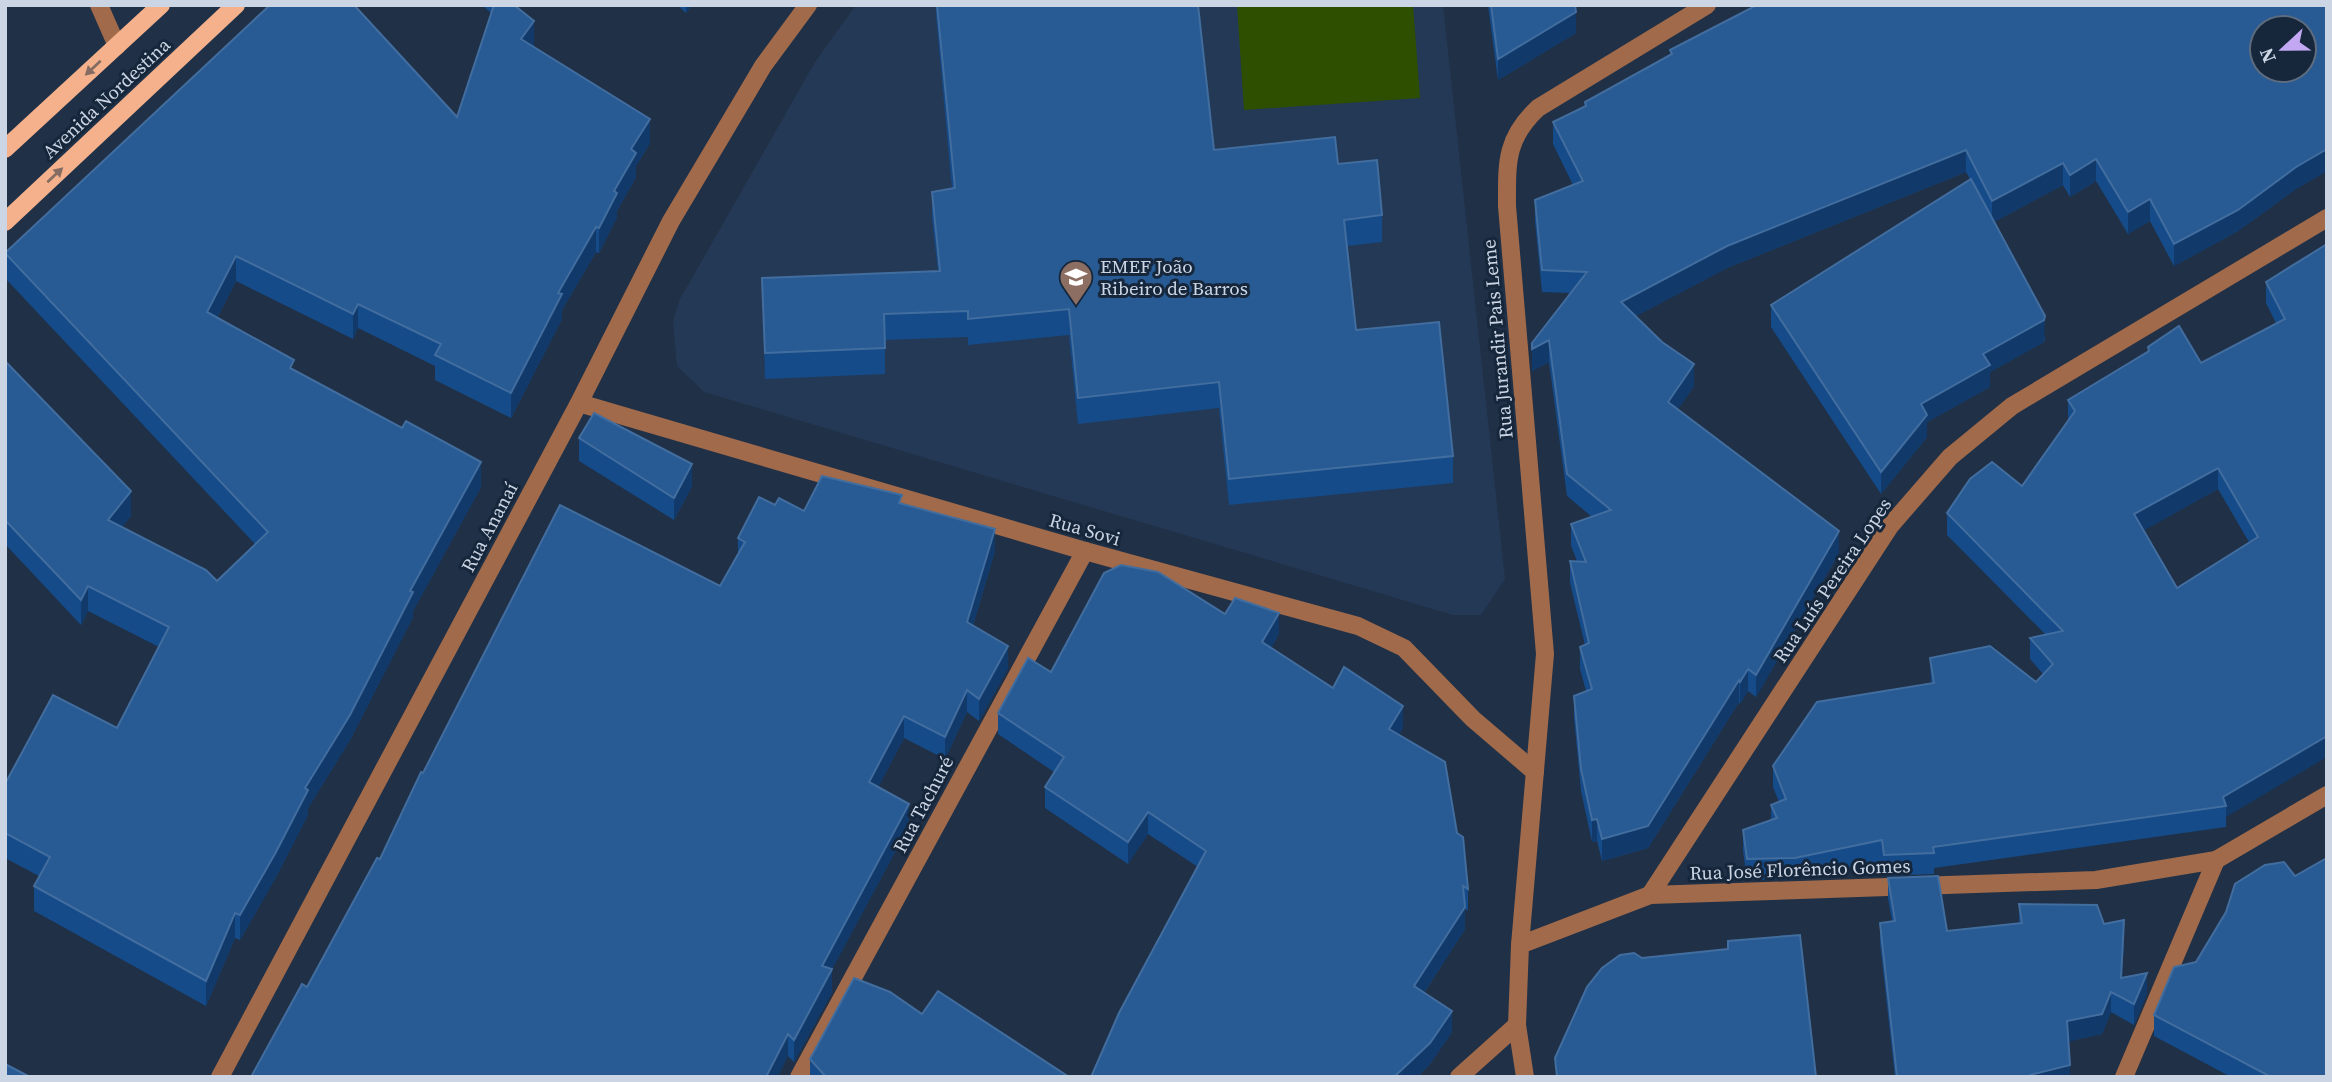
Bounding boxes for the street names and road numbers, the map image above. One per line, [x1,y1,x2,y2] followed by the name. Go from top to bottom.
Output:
[36,32,176,164] street label: Avenida Nordestina
[1475,238,1519,440] street label: Rua Jurandir Pais Leme
[455,477,524,576] street label: Rua Ananaí
[1767,492,1897,668] street label: Rua Luís Pereira Lopes
[1046,506,1124,552] street label: Rua Sovi
[887,751,959,857] street label: Rua Tachuré
[1689,852,1911,886] street label: Rua José Florêncio Gomes

